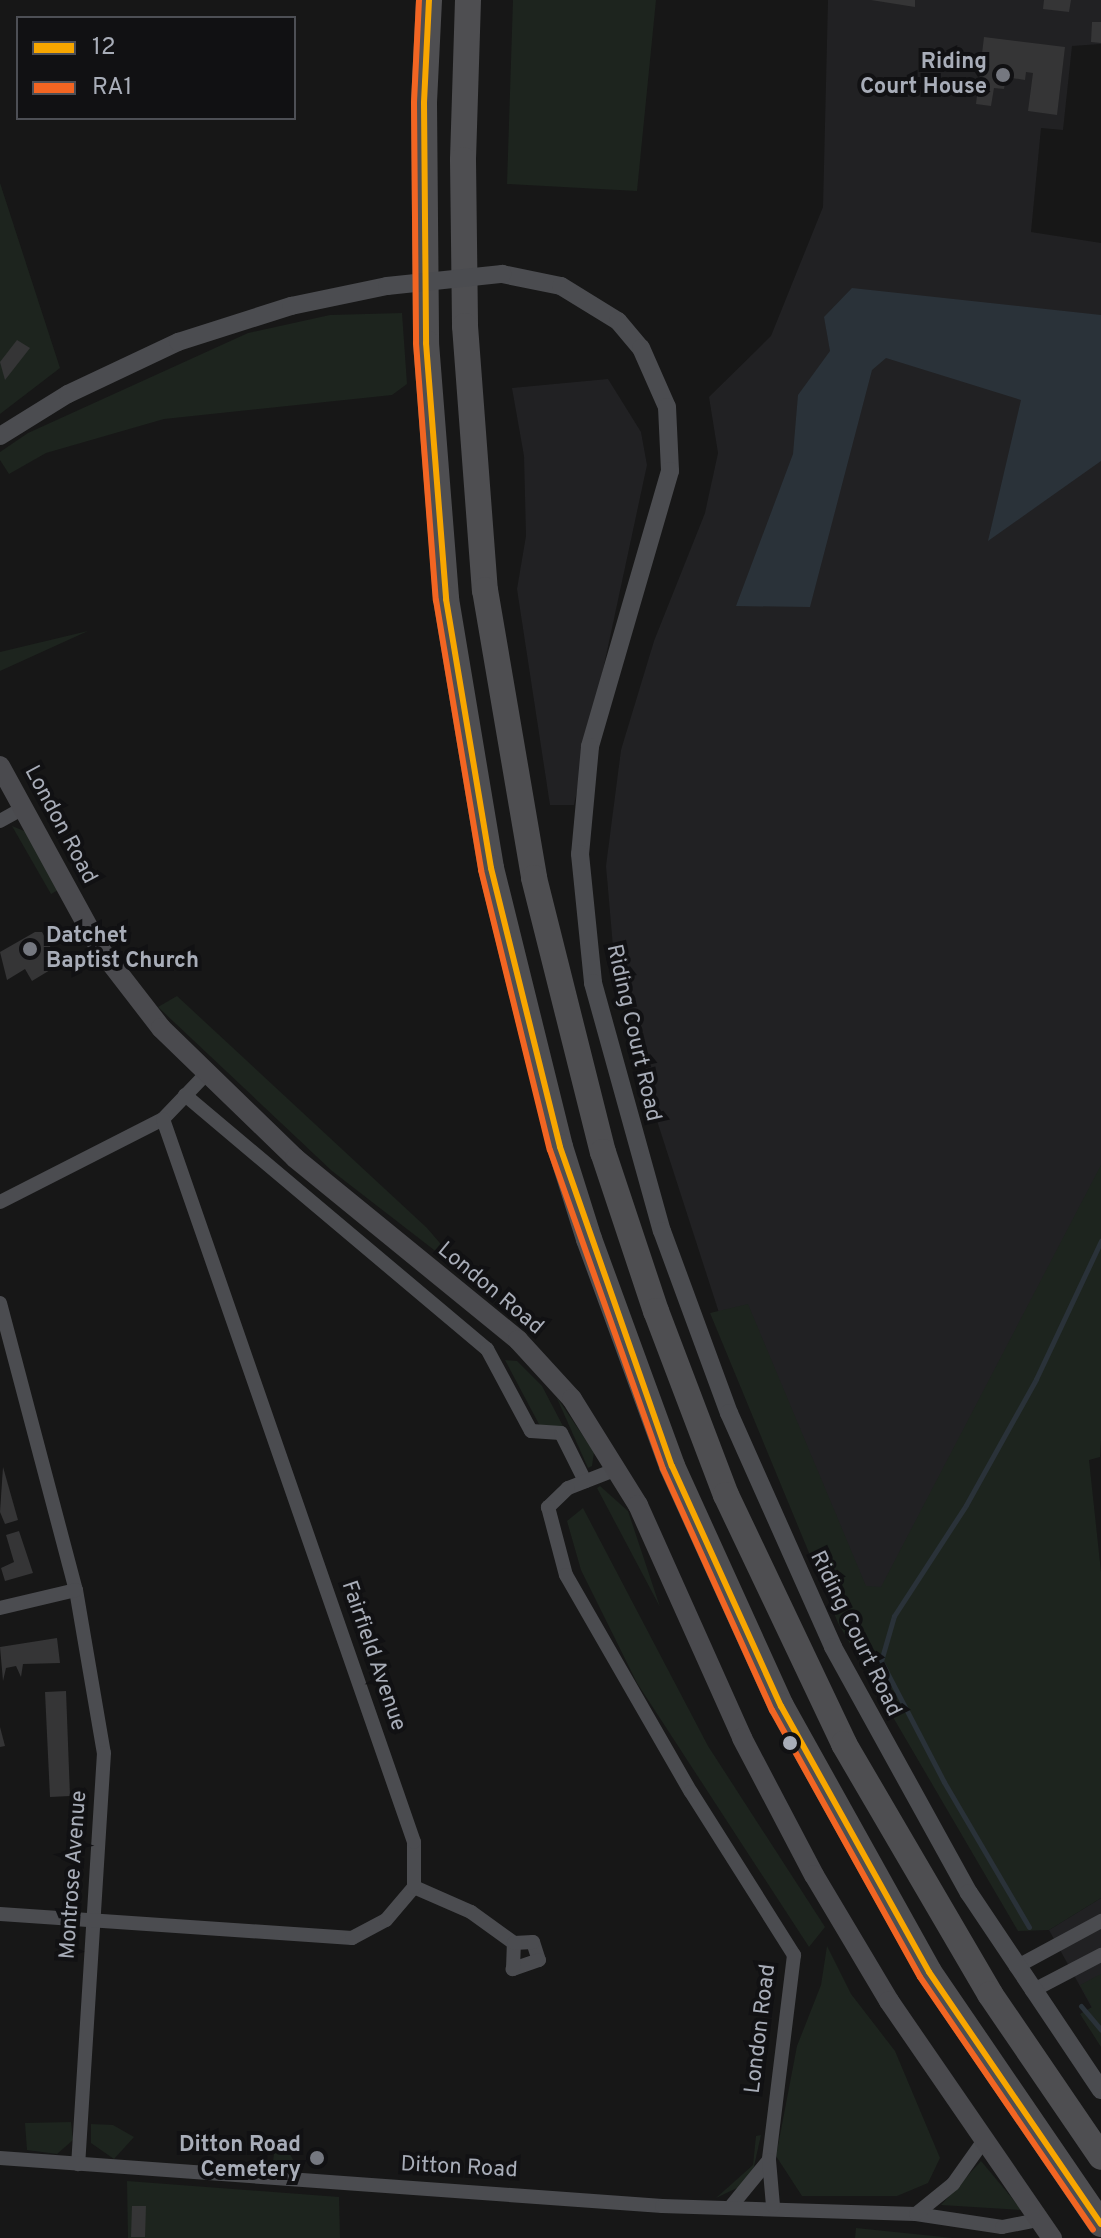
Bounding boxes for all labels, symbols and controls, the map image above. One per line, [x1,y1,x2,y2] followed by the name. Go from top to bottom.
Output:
[16,16,296,120] legend
[92,33,116,63] text: 12
[860,49,987,100] place label: Riding Court House
[994,66,1012,84] marker: Riding Court House
[92,73,132,103] text: RA1
[18,761,102,889] street label: London Road
[46,923,199,974] place label: Datchet Baptist Church
[21,940,39,958] marker: Datchet Baptist Church
[600,942,666,1124] street label: Riding Court Road
[432,1237,548,1341] street label: London Road
[803,1547,907,1721] street label: Riding Court Road
[335,1577,411,1735] street label: Fairfield Avenue
[782,1735,798,1751] unlabelled marker
[55,1789,93,1961] street label: Montrose Avenue
[740,1963,782,2095] street label: London Road
[179,2132,301,2184] place label: Ditton Road Cemetery
[308,2149,326,2167] marker: Ditton Road Cemetery
[400,2152,518,2184] street label: Ditton Road

